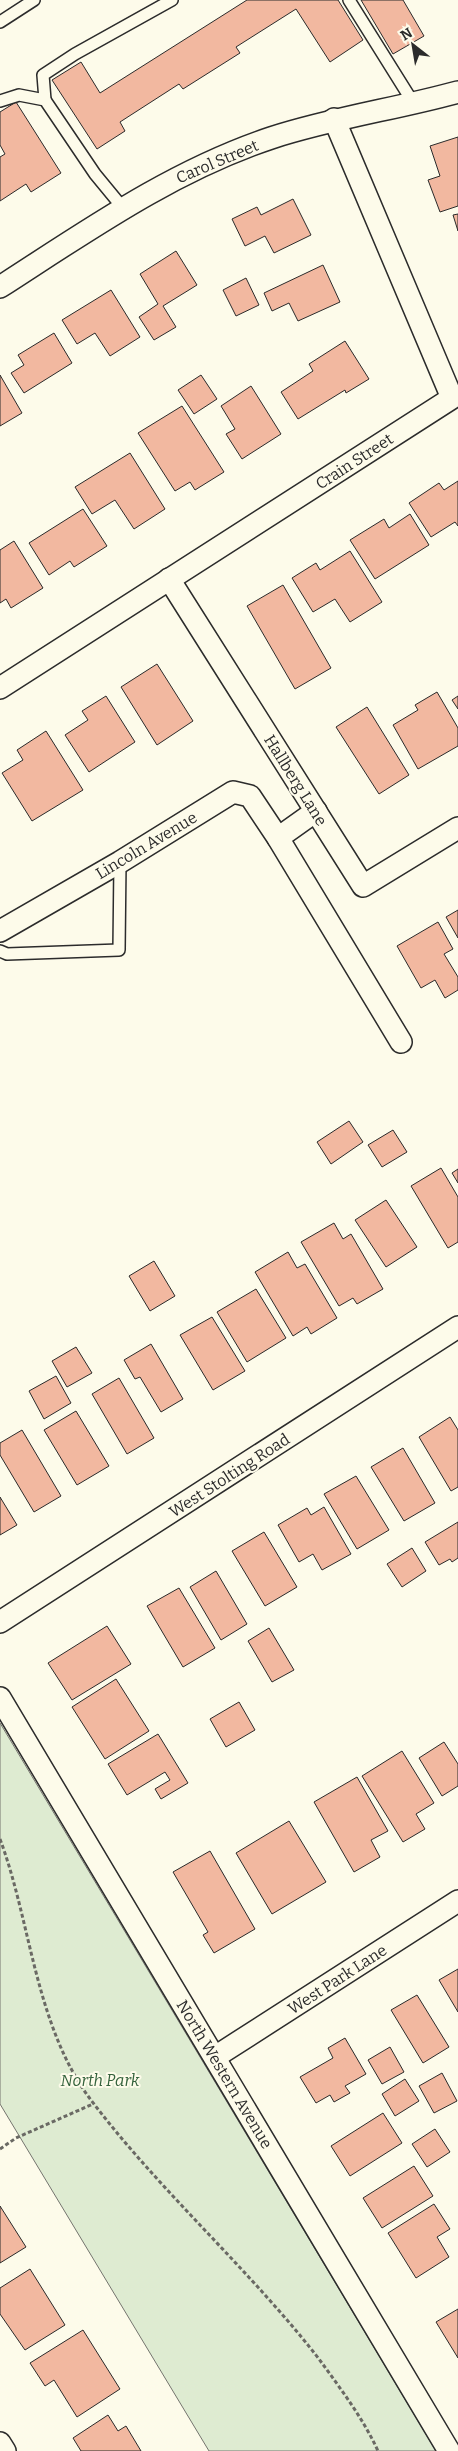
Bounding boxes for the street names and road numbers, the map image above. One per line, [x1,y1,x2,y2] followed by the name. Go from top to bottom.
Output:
[173,136,261,187] street label: Carol Street
[312,429,397,493] street label: Crain Street
[260,731,331,829] street label: Hallberg Lane
[92,808,200,883] street label: Lincoln Avenue
[165,1429,294,1521] street label: West Stolting Road
[284,1940,390,2018] street label: West Park Lane
[173,1997,276,2152] street label: North Western Avenue

